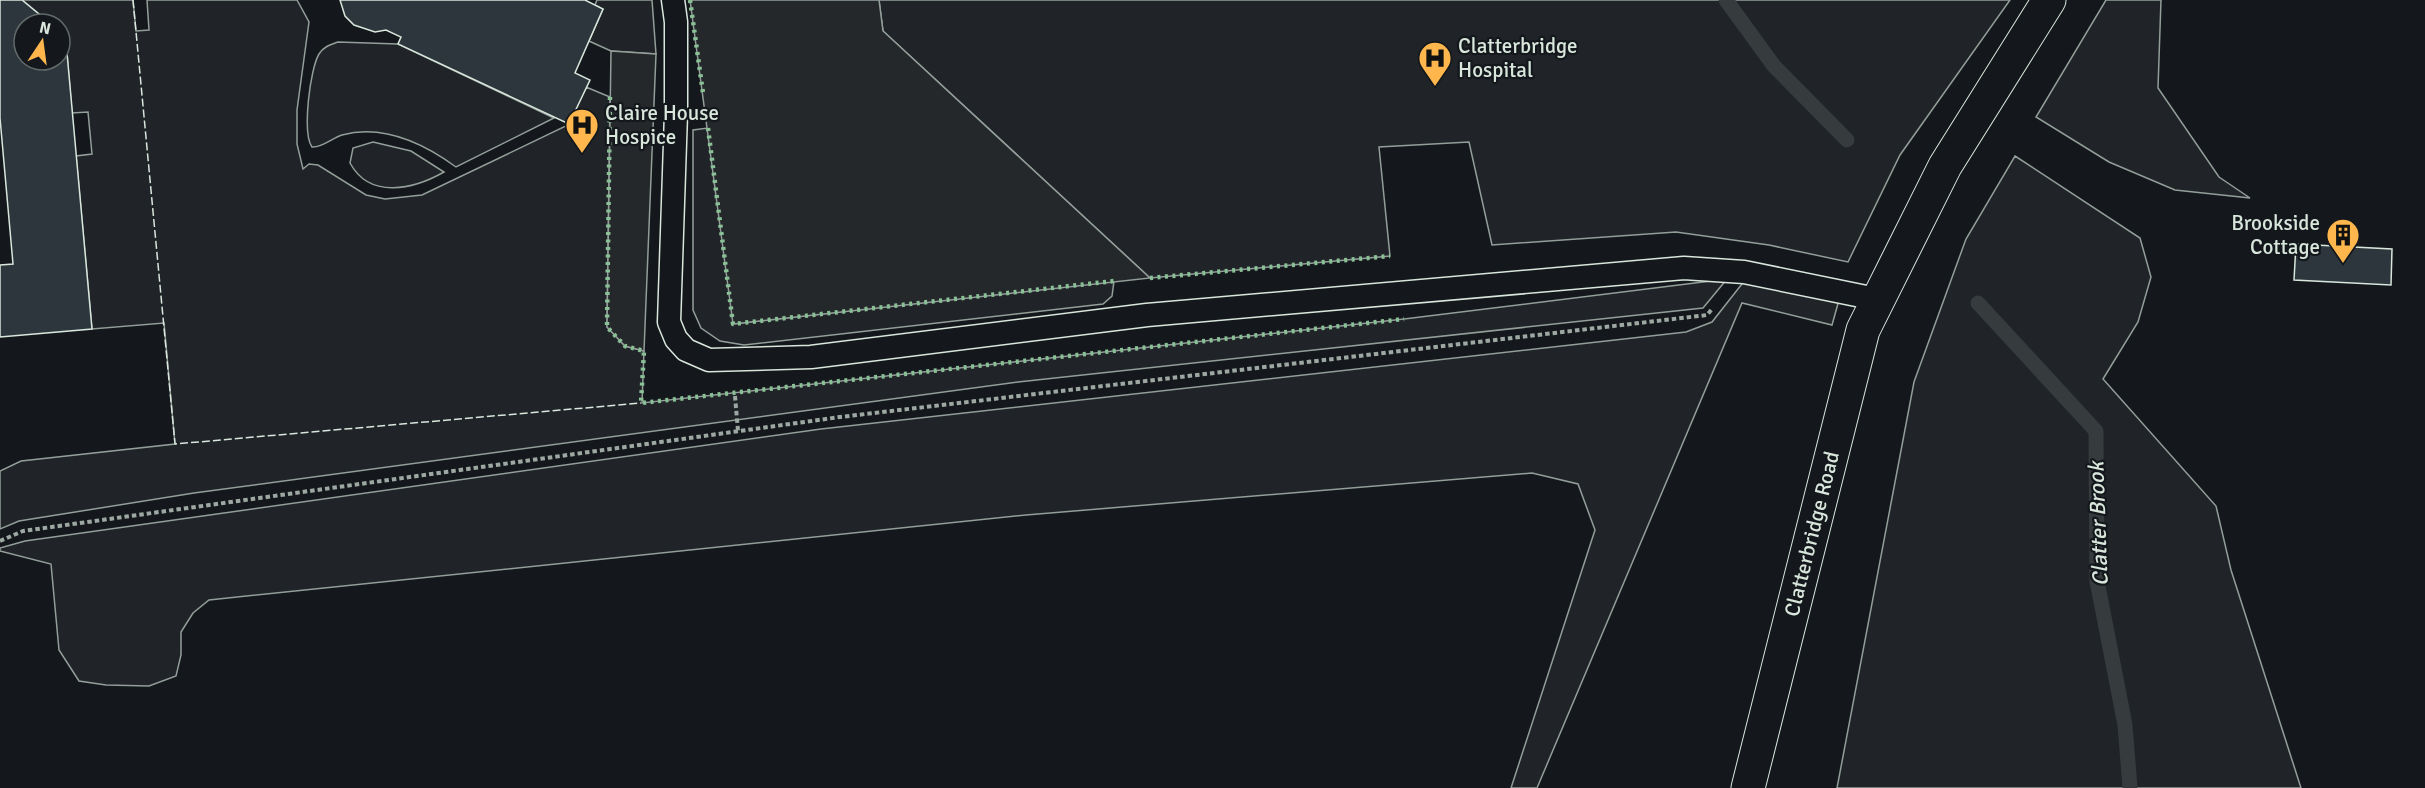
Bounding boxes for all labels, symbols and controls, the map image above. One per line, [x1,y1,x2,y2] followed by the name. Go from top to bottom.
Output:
[12,12,72,72] north arrow
[37,17,53,39] text: N
[1458,33,1578,83] place label: Clatterbridge Hospital
[1417,40,1453,87] hospital icon: Clatterbridge Hospital
[605,100,719,150] place label: Claire House Hospice
[564,107,600,154] hospital icon: Claire House Hospice
[2231,210,2320,260] place label: Brookside Cottage
[2325,217,2361,264] building icon: Brookside Cottage
[1779,449,1845,619] street label: Clatterbridge Road
[2082,459,2114,587] water label: Clatter Brook

